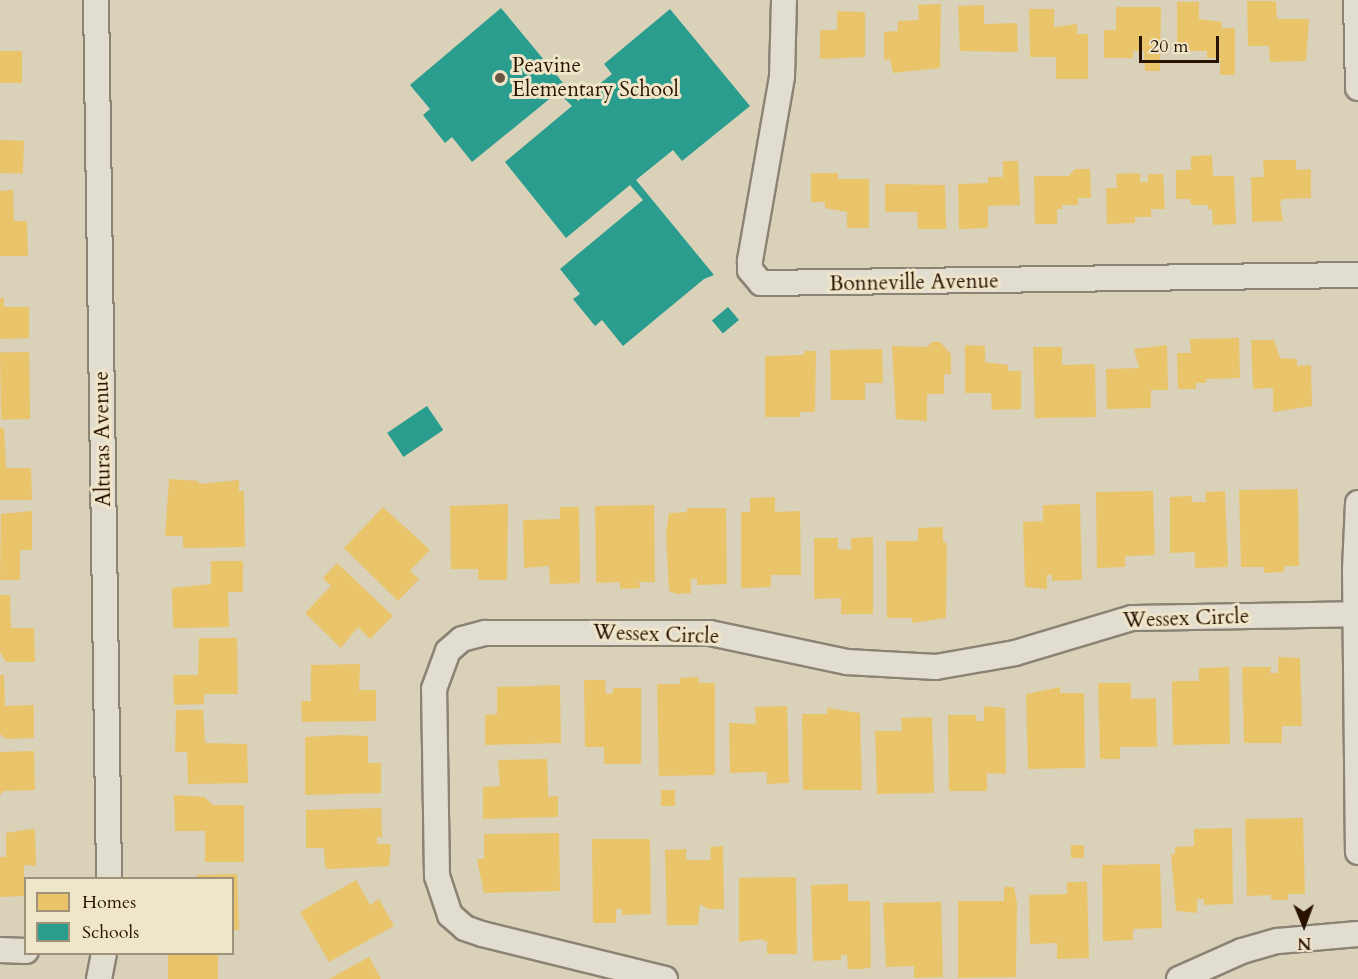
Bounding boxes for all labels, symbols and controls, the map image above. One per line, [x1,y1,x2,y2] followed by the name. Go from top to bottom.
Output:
[1142,24,1222,62] scale bar
[1150,34,1189,59] text: 20 m
[512,53,679,103] place label: Peavine Elementary School
[493,71,507,85] marker: Peavine Elementary School
[829,269,999,297] street label: Bonneville Avenue
[89,371,117,507] street label: Alturas Avenue
[1122,604,1250,634] street label: Wessex Circle
[592,620,720,650] street label: Wessex Circle
[24,877,234,955] legend
[82,890,136,915] text: Homes
[1274,895,1334,955] north arrow
[82,920,139,945] text: Schools
[1297,932,1311,954] text: N

